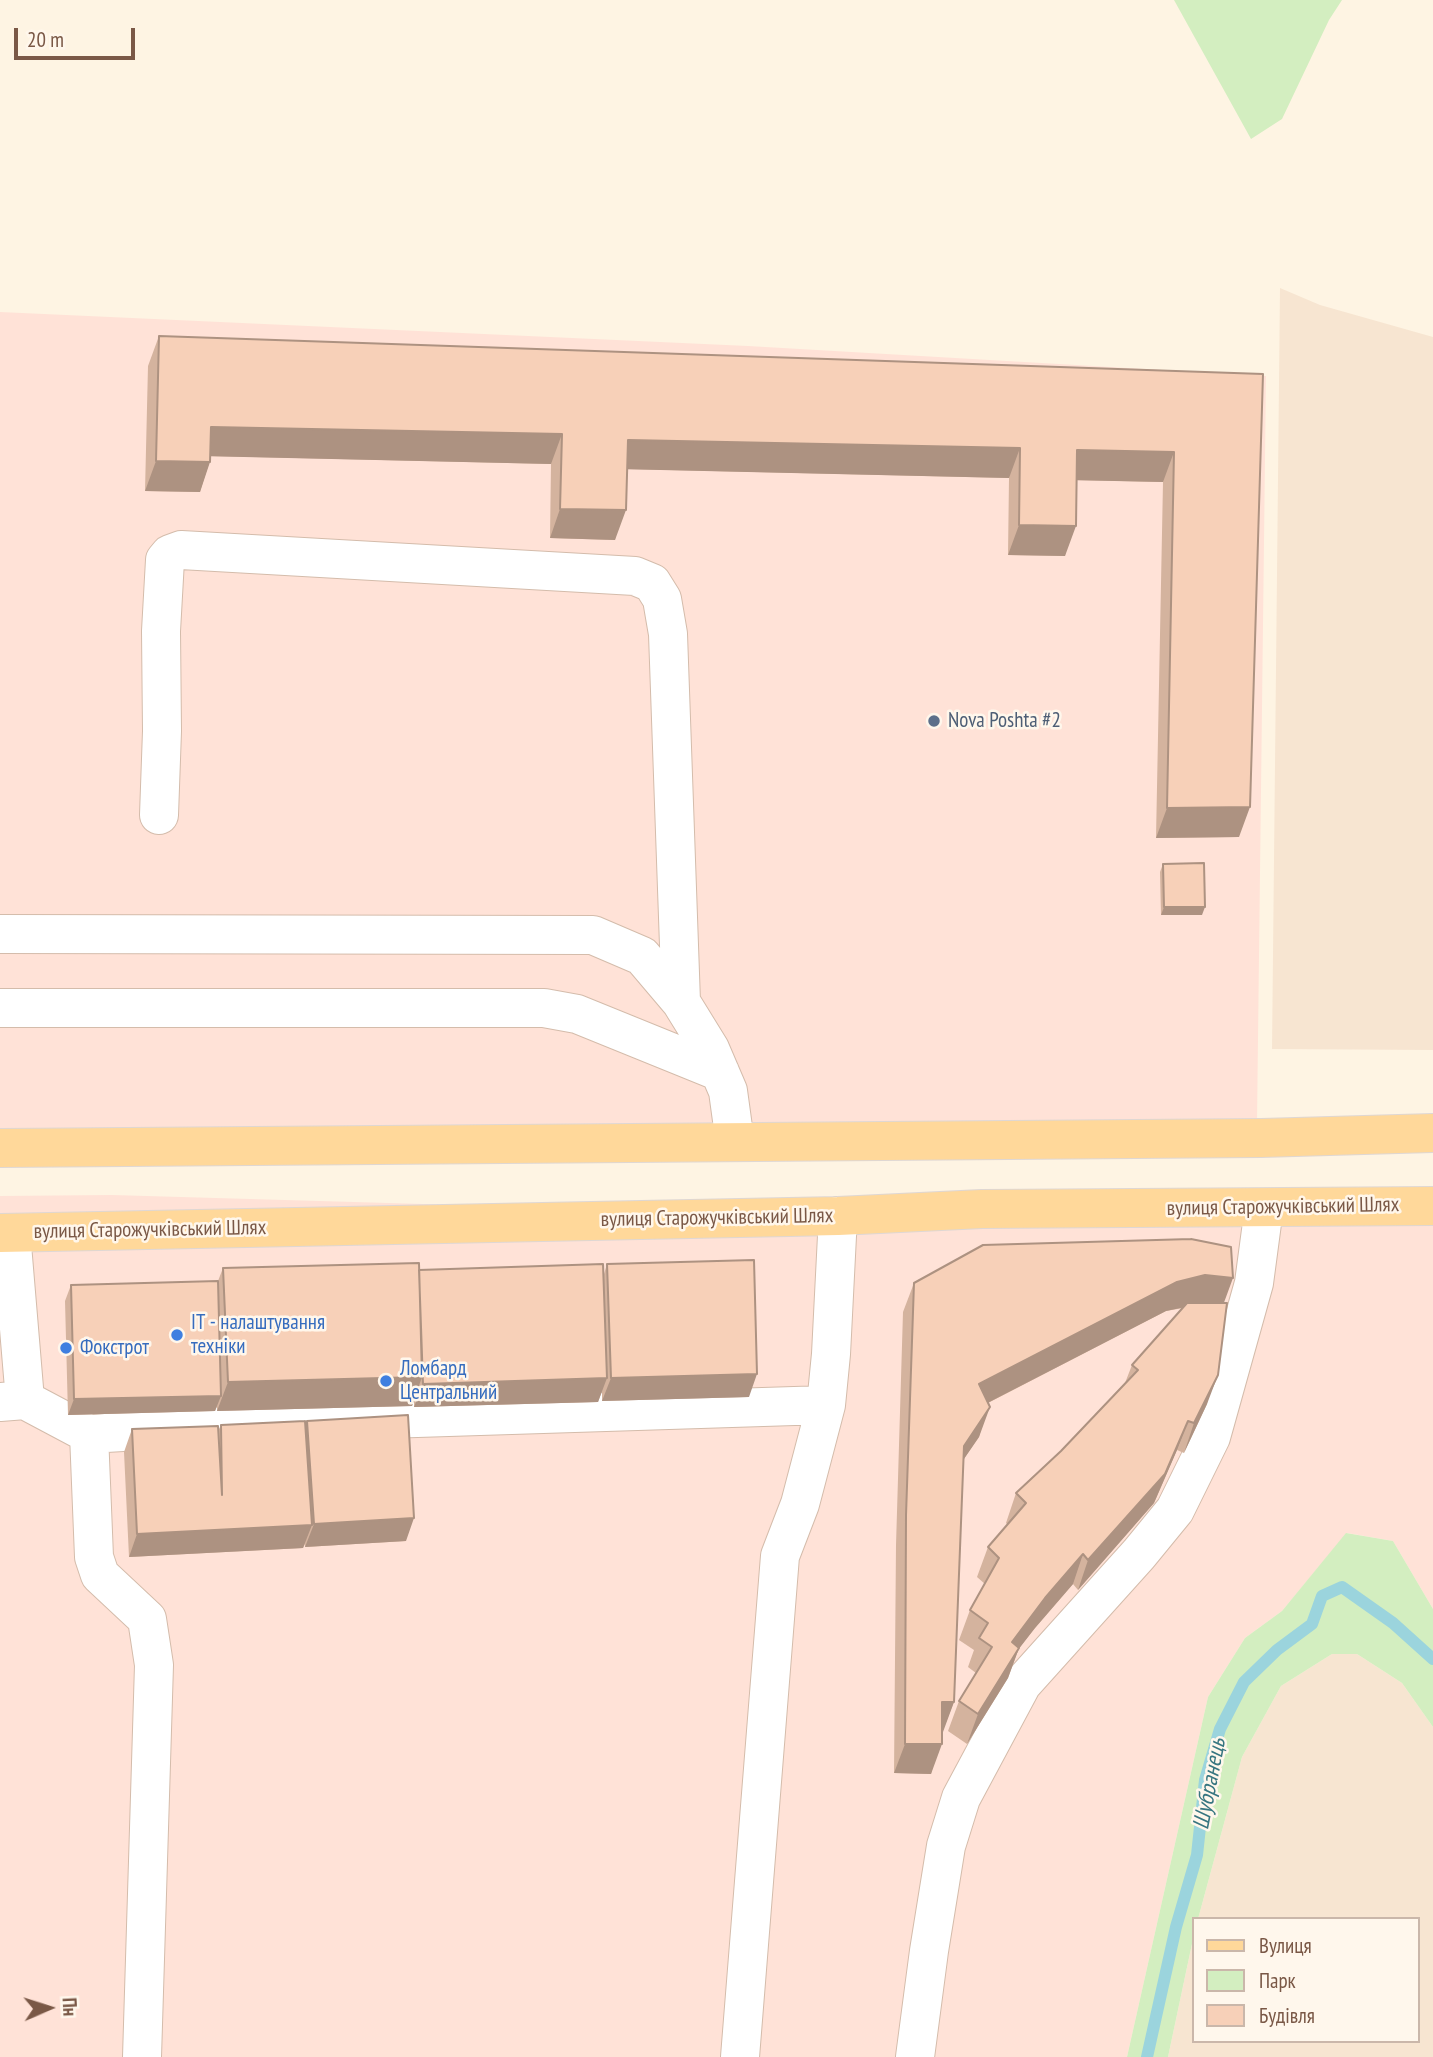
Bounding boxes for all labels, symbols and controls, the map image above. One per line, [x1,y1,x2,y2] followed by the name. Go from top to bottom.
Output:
[18,14,138,58] scale bar
[27,26,64,53] text: 20 m
[948,708,1061,734] place label: Nova Poshta #2
[926,713,942,729] marker: Nova Poshta #2
[1167,1192,1399,1222] street label: вулиця Старожучківський Шлях
[601,1203,833,1233] street label: вулиця Старожучківський Шлях
[34,1215,266,1245] street label: вулиця Старожучківський Шлях
[191,1310,325,1360] place label: ІТ - налаштування техніки
[169,1327,185,1343] marker: ІТ - налаштування техніки
[80,1335,149,1361] place label: Фокстрот
[58,1340,74,1356] marker: Фокстрот
[400,1356,497,1406] place label: Ломбард Центральний
[378,1373,394,1389] marker: Ломбард Центральний
[1188,1736,1232,1832] water label: Шубранець
[1192,1917,1419,2043] legend
[1259,1932,1312,1959] text: Вулиця
[1259,1967,1296,1994] text: Парк
[14,1973,84,2043] north arrow
[58,1997,82,2017] text: Пн
[1259,2002,1315,2029] text: Будівля

